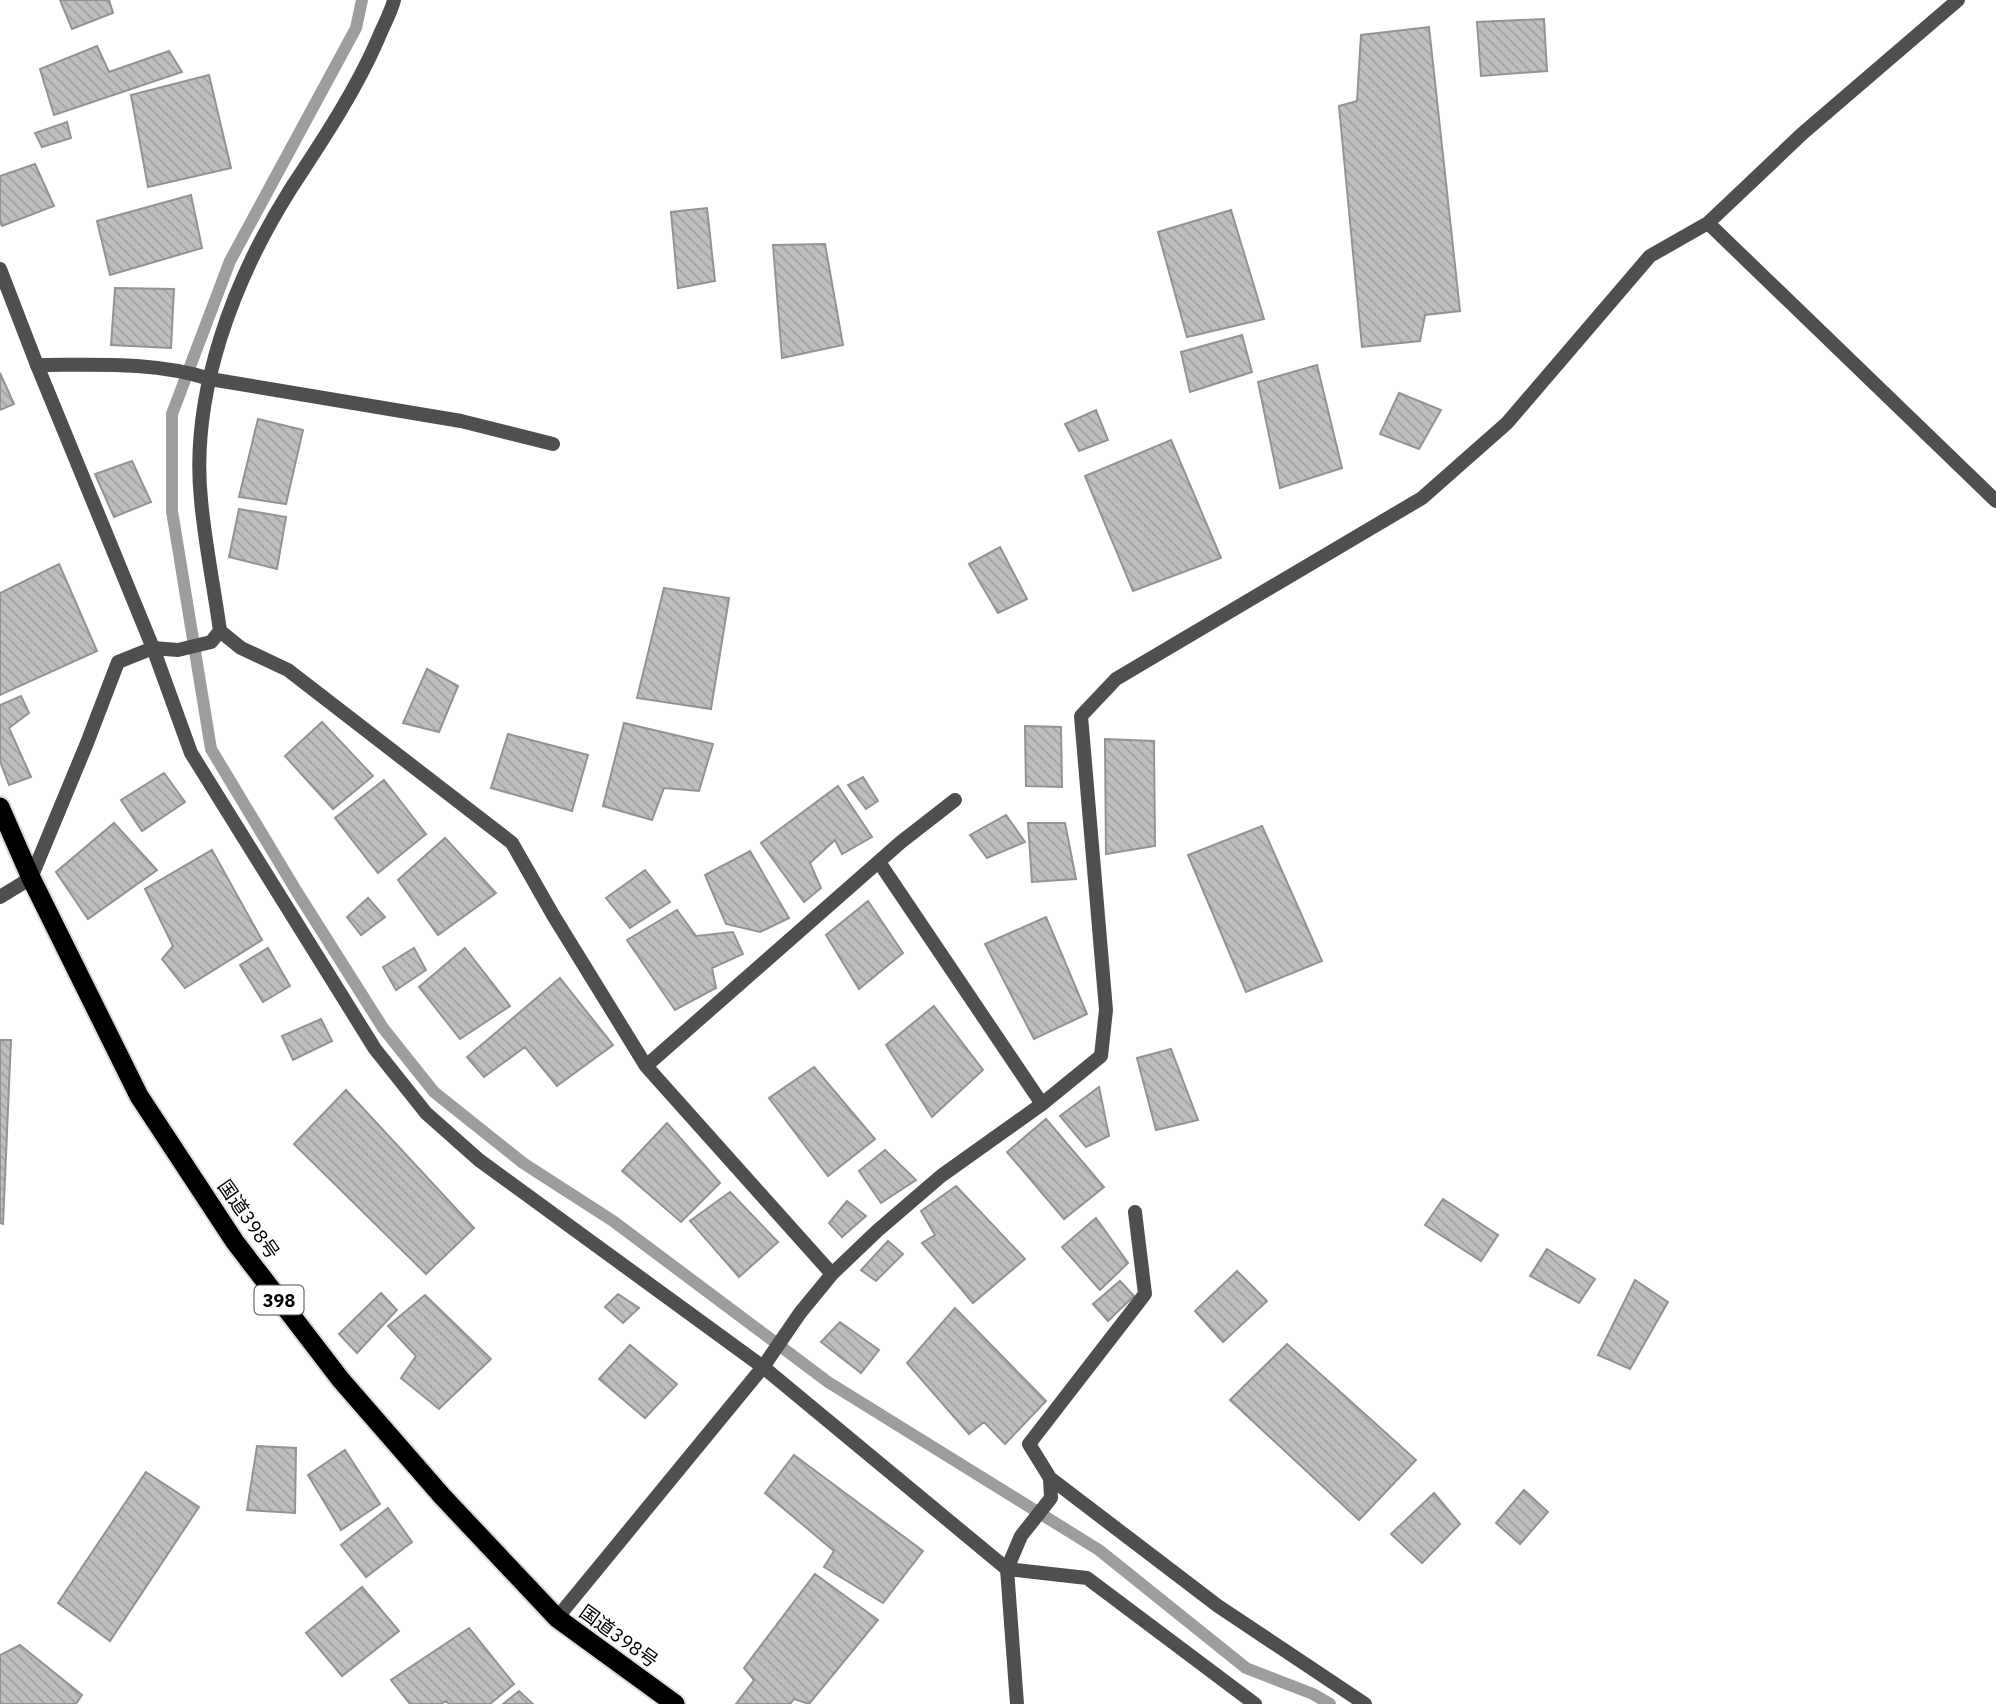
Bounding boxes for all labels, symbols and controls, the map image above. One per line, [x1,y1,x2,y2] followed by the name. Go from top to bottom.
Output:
[213,1175,285,1263] street label: 国道398号
[254,1286,304,1315] road number: 398
[575,1599,663,1673] street label: 国道398号

